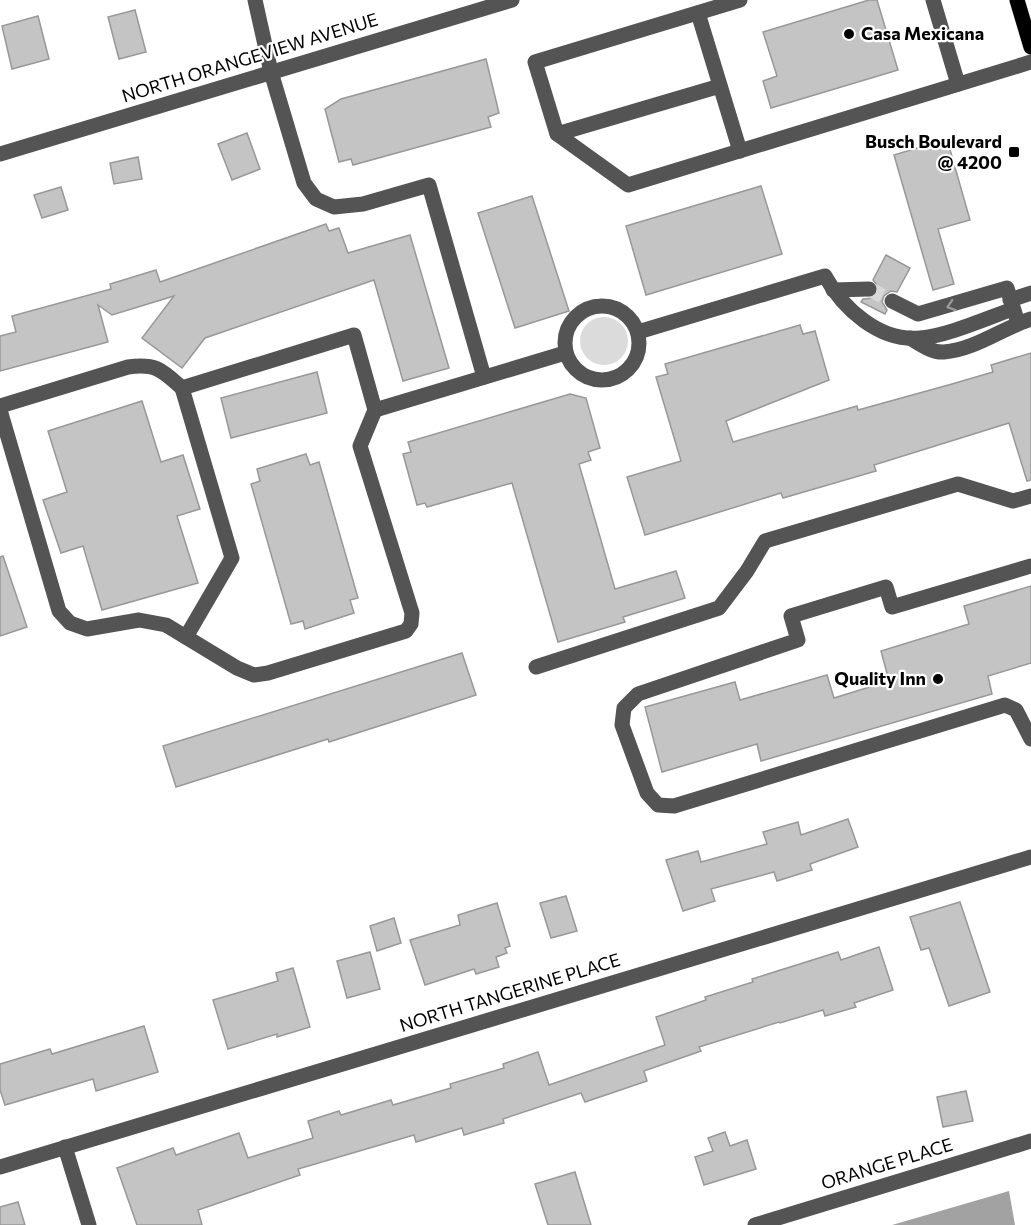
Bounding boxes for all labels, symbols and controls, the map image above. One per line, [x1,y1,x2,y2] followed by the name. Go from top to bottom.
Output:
[119,8,380,107] street label: NORTH ORANGEVIEW AVENUE
[861,22,984,44] place label: Casa Mexicana
[842,27,856,41] marker: Casa Mexicana
[865,130,1002,173] place label: Busch Boulevard @ 4200
[1007,145,1021,159] marker: Busch Boulevard @ 4200
[946,298,957,311] one-way arrow
[834,667,926,689] place label: Quality Inn
[931,672,945,686] marker: Quality Inn
[397,948,623,1036] street label: NORTH TANGERINE PLACE
[818,1133,955,1194] street label: ORANGE PLACE

